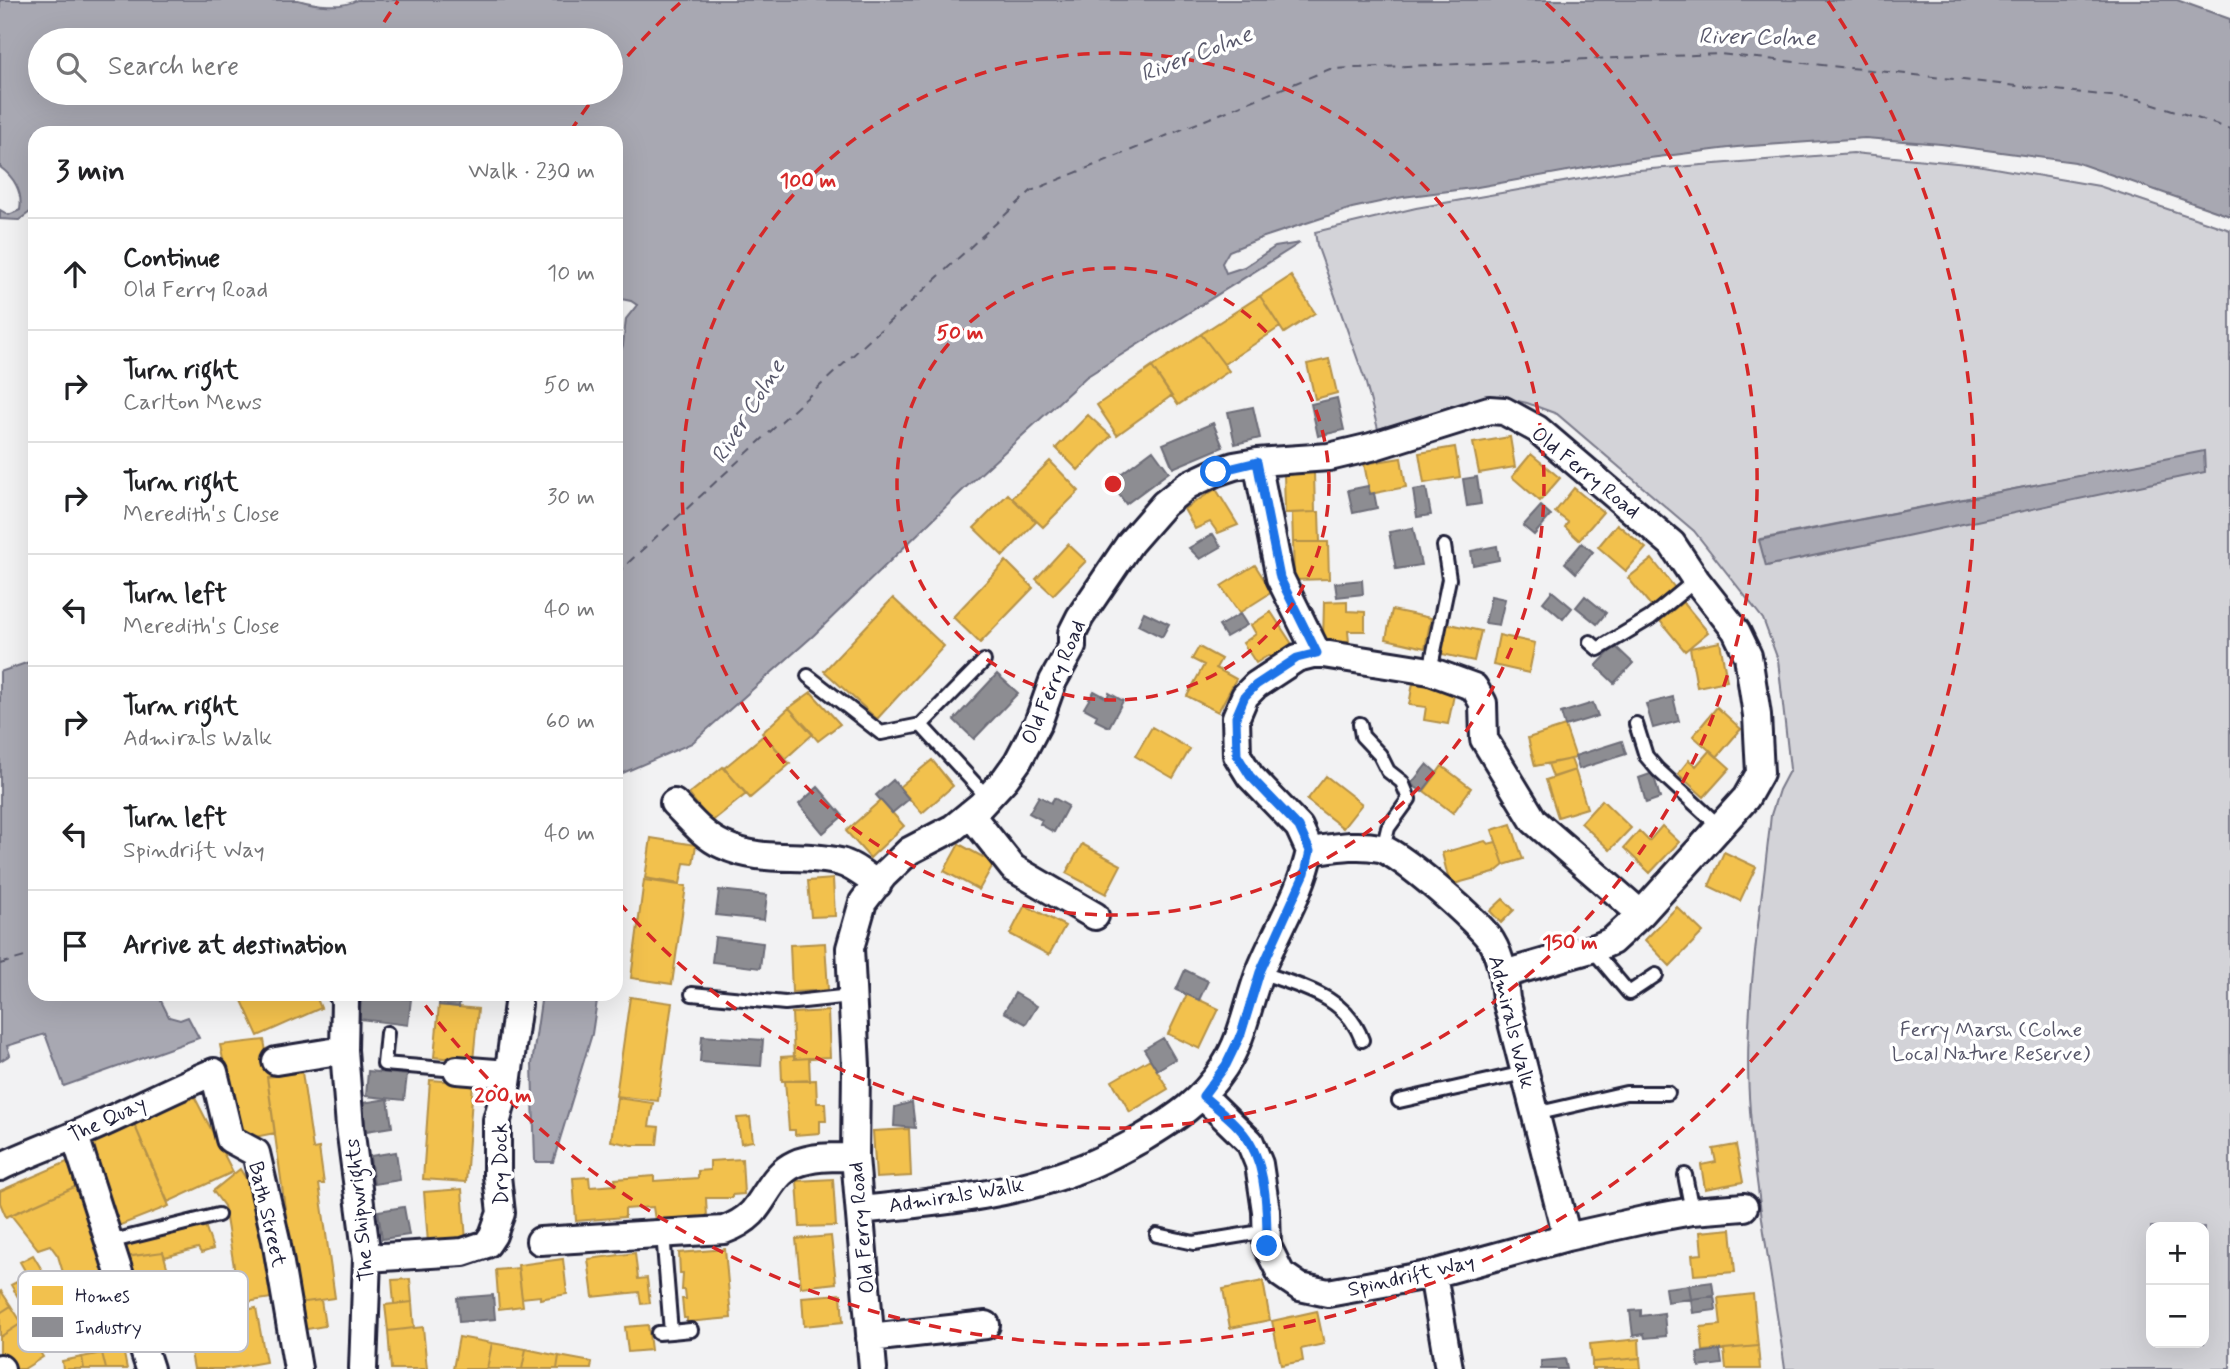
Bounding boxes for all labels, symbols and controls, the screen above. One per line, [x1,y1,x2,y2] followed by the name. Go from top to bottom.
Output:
[1137,20,1257,90] water label: River Colne
[1698,22,1817,54] water label: River Colne
[28,28,623,105] search box
[52,48,90,86] icon: search
[108,50,239,84] text: Search here
[56,152,125,191] text: 3 min
[468,157,595,187] text: Walk · 230 m
[780,167,836,195] text: 100 m
[123,242,220,276] text: Continue
[56,255,94,293] icon: ahead
[547,259,595,289] text: 10 m
[123,276,268,306] text: Old Ferry Road
[937,319,984,347] text: 50 m
[123,354,239,388] text: Turn right
[705,354,793,470] water label: River Colne
[56,367,94,405] icon: right
[544,371,595,401] text: 50 m
[123,388,262,418] text: Carlton Mews
[1525,420,1646,525] street label: Old Ferry Road
[1200,456,1231,487] route start
[123,466,239,500] text: Turn right
[1101,472,1125,496] centre of rings
[56,479,94,517] icon: right
[547,483,595,513] text: 30 m
[123,500,280,530] text: Meredith's Close
[123,578,227,612] text: Turn left
[56,591,94,629] icon: left
[544,595,595,625] text: 40 m
[123,612,280,642] text: Meredith's Close
[1015,616,1093,749] street label: Old Ferry Road
[123,690,239,724] text: Turn right
[56,703,94,741] icon: right
[546,707,595,737] text: 60 m
[123,724,272,754] text: Admirals Walk
[123,802,227,836] text: Turn left
[56,815,94,853] icon: left
[544,819,595,849] text: 40 m
[123,836,265,866] text: Spindrift Way
[56,927,94,965] icon: arrive
[123,929,347,963] text: Arrive at destination
[1542,929,1598,957] text: 150 m
[1481,953,1541,1092] street label: Admirals Walk
[1892,1016,2091,1068] park label: Ferry Marsh (Colne Local Nature Reserve)
[474,1082,532,1110] text: 200 m
[64,1090,151,1150] street label: The Quay
[486,1123,516,1205] street label: Dry Dock
[339,1137,383,1283] street label: The Shipwrights
[241,1159,293,1270] street label: Bath Street
[842,1161,882,1295] street label: Old Ferry Road
[887,1171,1026,1220] street label: Admirals Walk
[2146,1222,2209,1348] map controls
[2146,1222,2209,1285] button: +
[1251,1230,1282,1261] route end
[1345,1248,1477,1304] street label: Spindrift Way
[18,1271,248,1352] legend
[75,1284,130,1309] text: Homes
[2146,1285,2209,1348] button: −
[75,1316,142,1341] text: Industry

